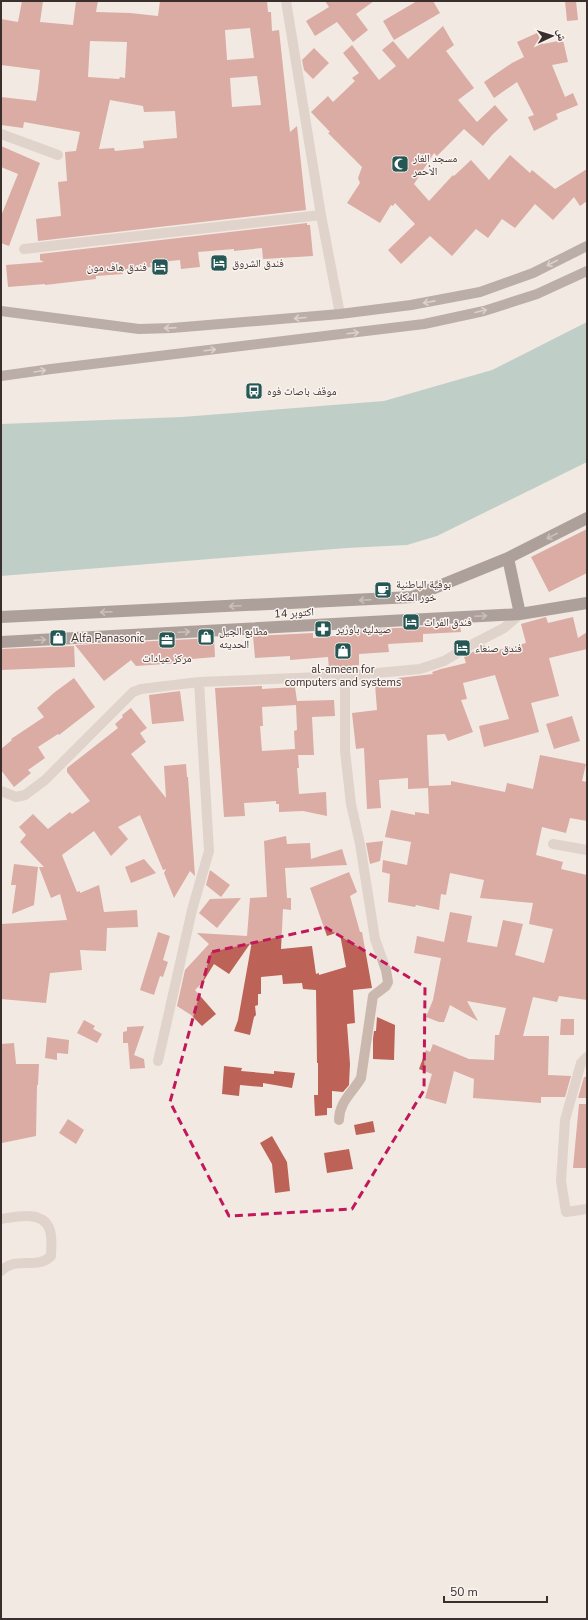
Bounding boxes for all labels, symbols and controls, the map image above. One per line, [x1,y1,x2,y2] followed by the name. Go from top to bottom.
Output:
[532,16,572,56] north arrow
[554,29,569,42] text: ش
[412,151,457,179] place label: مسجد الغار الأحمر
[390,154,410,174] mosque icon: مسجد الغار الأحمر
[209,253,229,273] hotel icon: فندق الشروق
[232,256,284,271] place label: فندق الشروق
[150,257,170,277] hotel icon: فندق هاف مون
[87,260,147,275] place label: فندق هاف مون
[546,260,558,267] one-way arrow
[423,298,436,306] one-way arrow
[475,307,488,315] one-way arrow
[294,314,307,321] one-way arrow
[164,324,177,332] one-way arrow
[346,329,359,337] one-way arrow
[203,346,216,354] one-way arrow
[33,366,46,374] one-way arrow
[244,381,264,401] bus stop icon: موقف باصات فوه
[267,384,336,399] place label: موقف باصات فوه
[546,533,558,540] one-way arrow
[396,577,451,605] place label: بوفية الباطنية خور المكلا
[373,580,393,600] cafe icon: بوفية الباطنية خور المكلا
[359,596,372,603] one-way arrow
[229,602,242,609] one-way arrow
[274,604,314,622] street label: 14 اكتوبر
[100,608,113,615] one-way arrow
[401,612,421,632] hotel icon: فندق الفرات
[474,612,487,620] one-way arrow
[424,615,472,630] place label: فندق الفرات
[313,619,333,639] pharmacy icon: صيدليه باوزير
[335,622,391,637] place label: صيدليه باوزير
[219,624,268,652] place label: مطابع الجيل الحديثه
[196,627,216,647] shop icon: مطابع الجيل الحديثه
[48,628,68,648] shop icon: Alfa Panasonic
[177,629,190,636] one-way arrow
[157,630,177,650] office icon: مركز عيادات
[71,631,144,646] place label: Alfa Panasonic
[33,637,46,644] one-way arrow
[452,638,472,658] hotel icon: فندق صنعاء
[333,641,353,661] shop icon: al-ameen for computers and systems
[475,641,522,656] place label: فندق صنعاء
[142,651,192,666] place label: مركز عيادات
[285,662,401,690] place label: al-ameen for computers and systems
[444,1578,547,1604] scale bar
[450,1584,478,1600] text: 50 m

